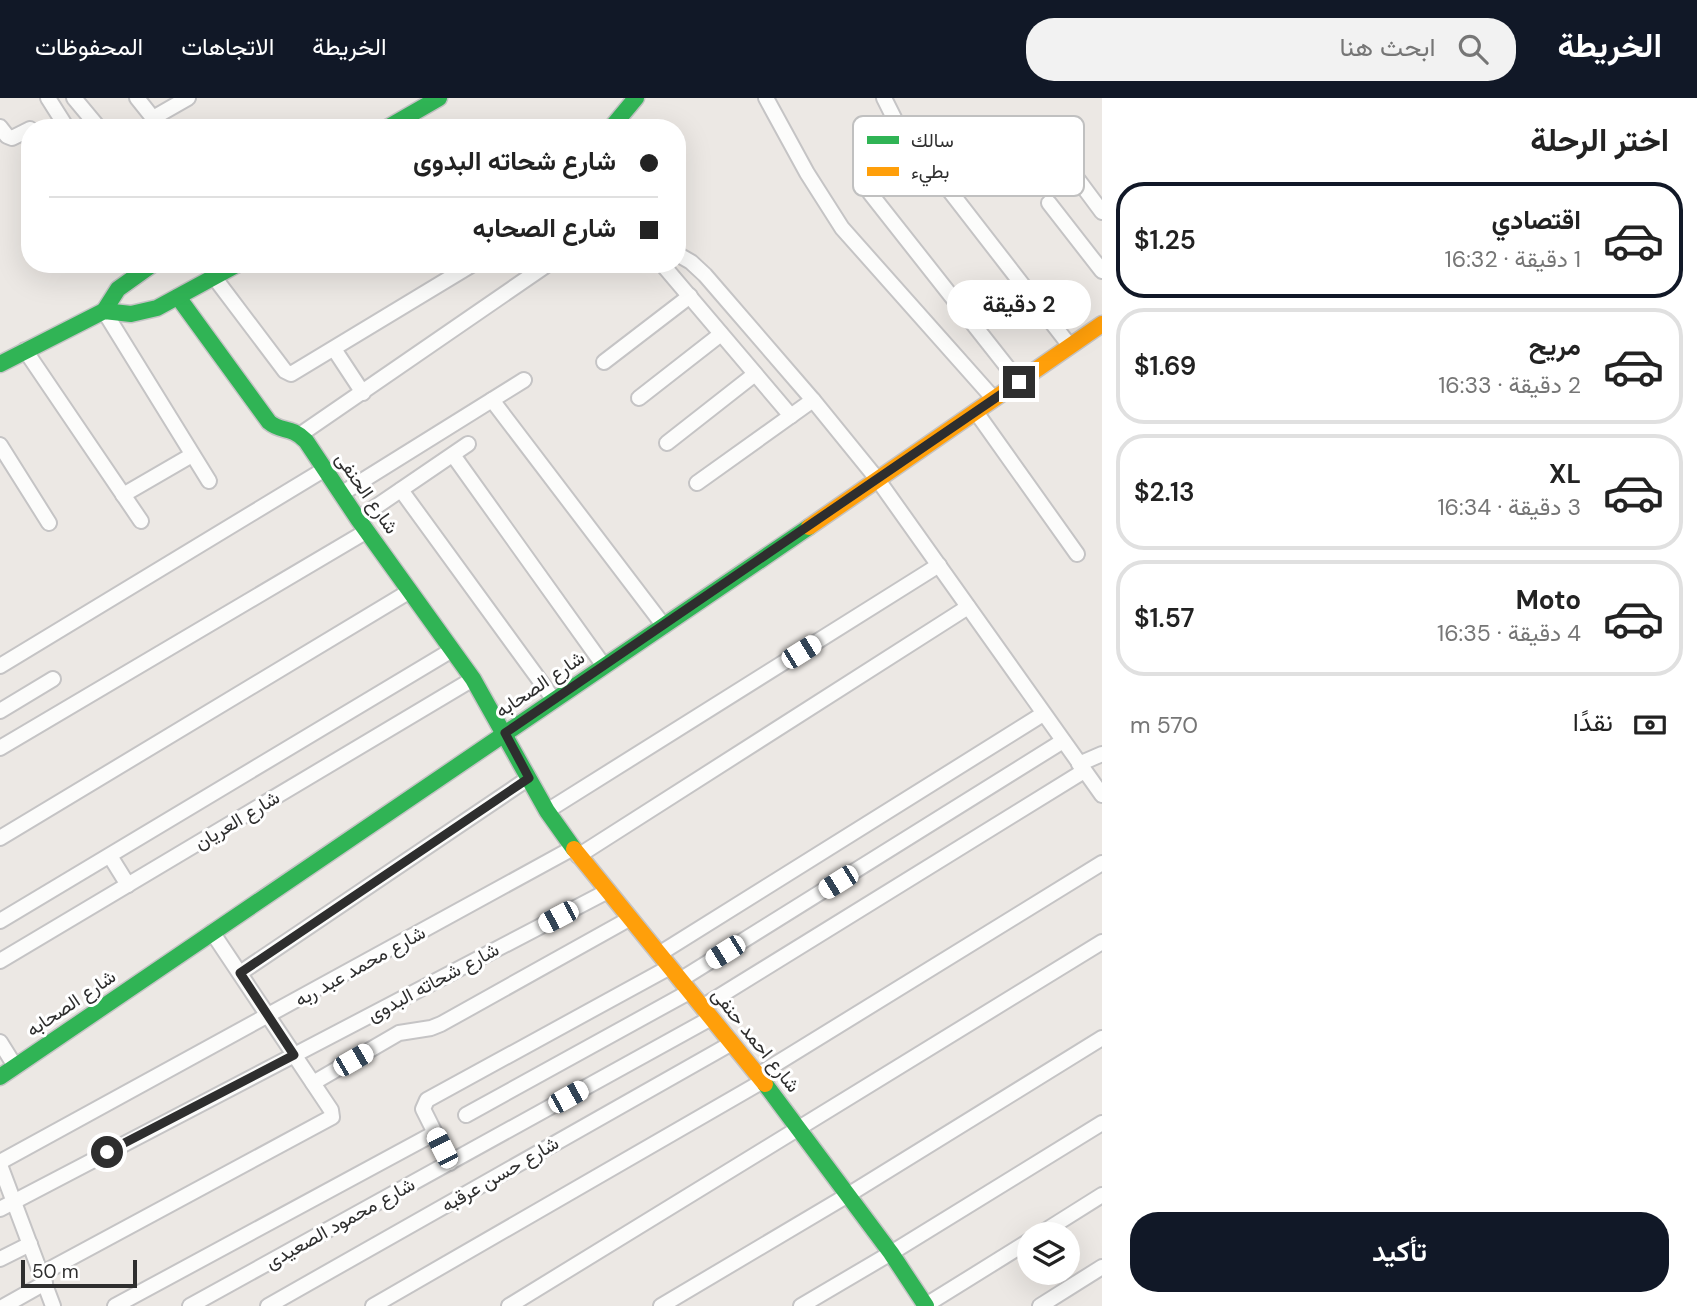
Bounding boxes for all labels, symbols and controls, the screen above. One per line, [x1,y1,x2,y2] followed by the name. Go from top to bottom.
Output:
[1026,18,1516,81] search box
[1558,24,1662,67] text: الخريطة
[1339,30,1436,64] text: ابحث هنا
[1454,30,1492,68] icon: search
[35,31,143,62] text: المحفوظات
[181,31,274,62] text: الاتجاهات
[312,31,387,62] text: الخريطة
[853,116,1084,196] legend
[1530,119,1669,161] text: اختر الرحلة
[911,128,954,153] text: سالك
[413,144,616,178] text: شارع شحاته البدوى
[911,159,949,187] text: بطيء
[1492,203,1581,237] text: اقتصادي
[1602,209,1665,272] icon: car
[472,211,616,245] text: شارع الصحابه
[1134,223,1196,257] text: $1.25
[1445,244,1581,274] text: 1 دقيقة · 16:32
[947,280,1091,330] callout: 2 دقيقة
[983,289,1055,319] text: 2 دقيقة
[1529,329,1581,363] text: مريح
[1602,335,1665,398] icon: car
[1134,349,1196,383] text: $1.69
[1003,366,1035,398] route end
[1438,370,1581,400] text: 2 دقيقة · 16:33
[330,447,404,539] street label: شارع الحنفى
[1549,457,1581,491] text: XL
[1602,461,1665,524] icon: car
[1134,475,1195,509] text: $2.13
[1437,492,1581,522] text: 3 دقيقة · 16:34
[1516,583,1581,617] text: Moto
[1602,587,1665,650] icon: car
[1134,601,1194,635] text: $1.57
[1437,618,1581,648] text: 4 دقيقة · 16:35
[778,632,825,672] car
[490,645,590,723] street label: شارع الصحابه
[1573,705,1613,739] text: نقدًا
[1631,706,1669,744] icon: cash
[1130,710,1198,740] text: 570 m
[190,785,284,855] street label: شارع العريان
[815,862,862,902] car
[535,898,582,936] car
[290,920,430,1012] street label: شارع محمد عبد ربه
[702,932,749,972] car
[363,937,503,1027] street label: شارع شحاته البدوى
[21,964,121,1042] street label: شارع الصحابه
[706,983,806,1097] street label: شارع احمد حنفى
[330,1040,377,1080] car
[545,1078,592,1116] car
[424,1125,461,1171] car
[437,1130,563,1218] street label: شارع حسن عرقبه
[91,1136,123,1168] route start
[261,1172,419,1274] street label: شارع محمود الصعيدى
[1130,1212,1669,1292] button: تأكيد
[1017,1222,1080,1285] map controls
[1017,1222,1080,1285] button: layers
[21,1257,136,1289] scale bar
[32,1259,79,1284] text: 50 m

